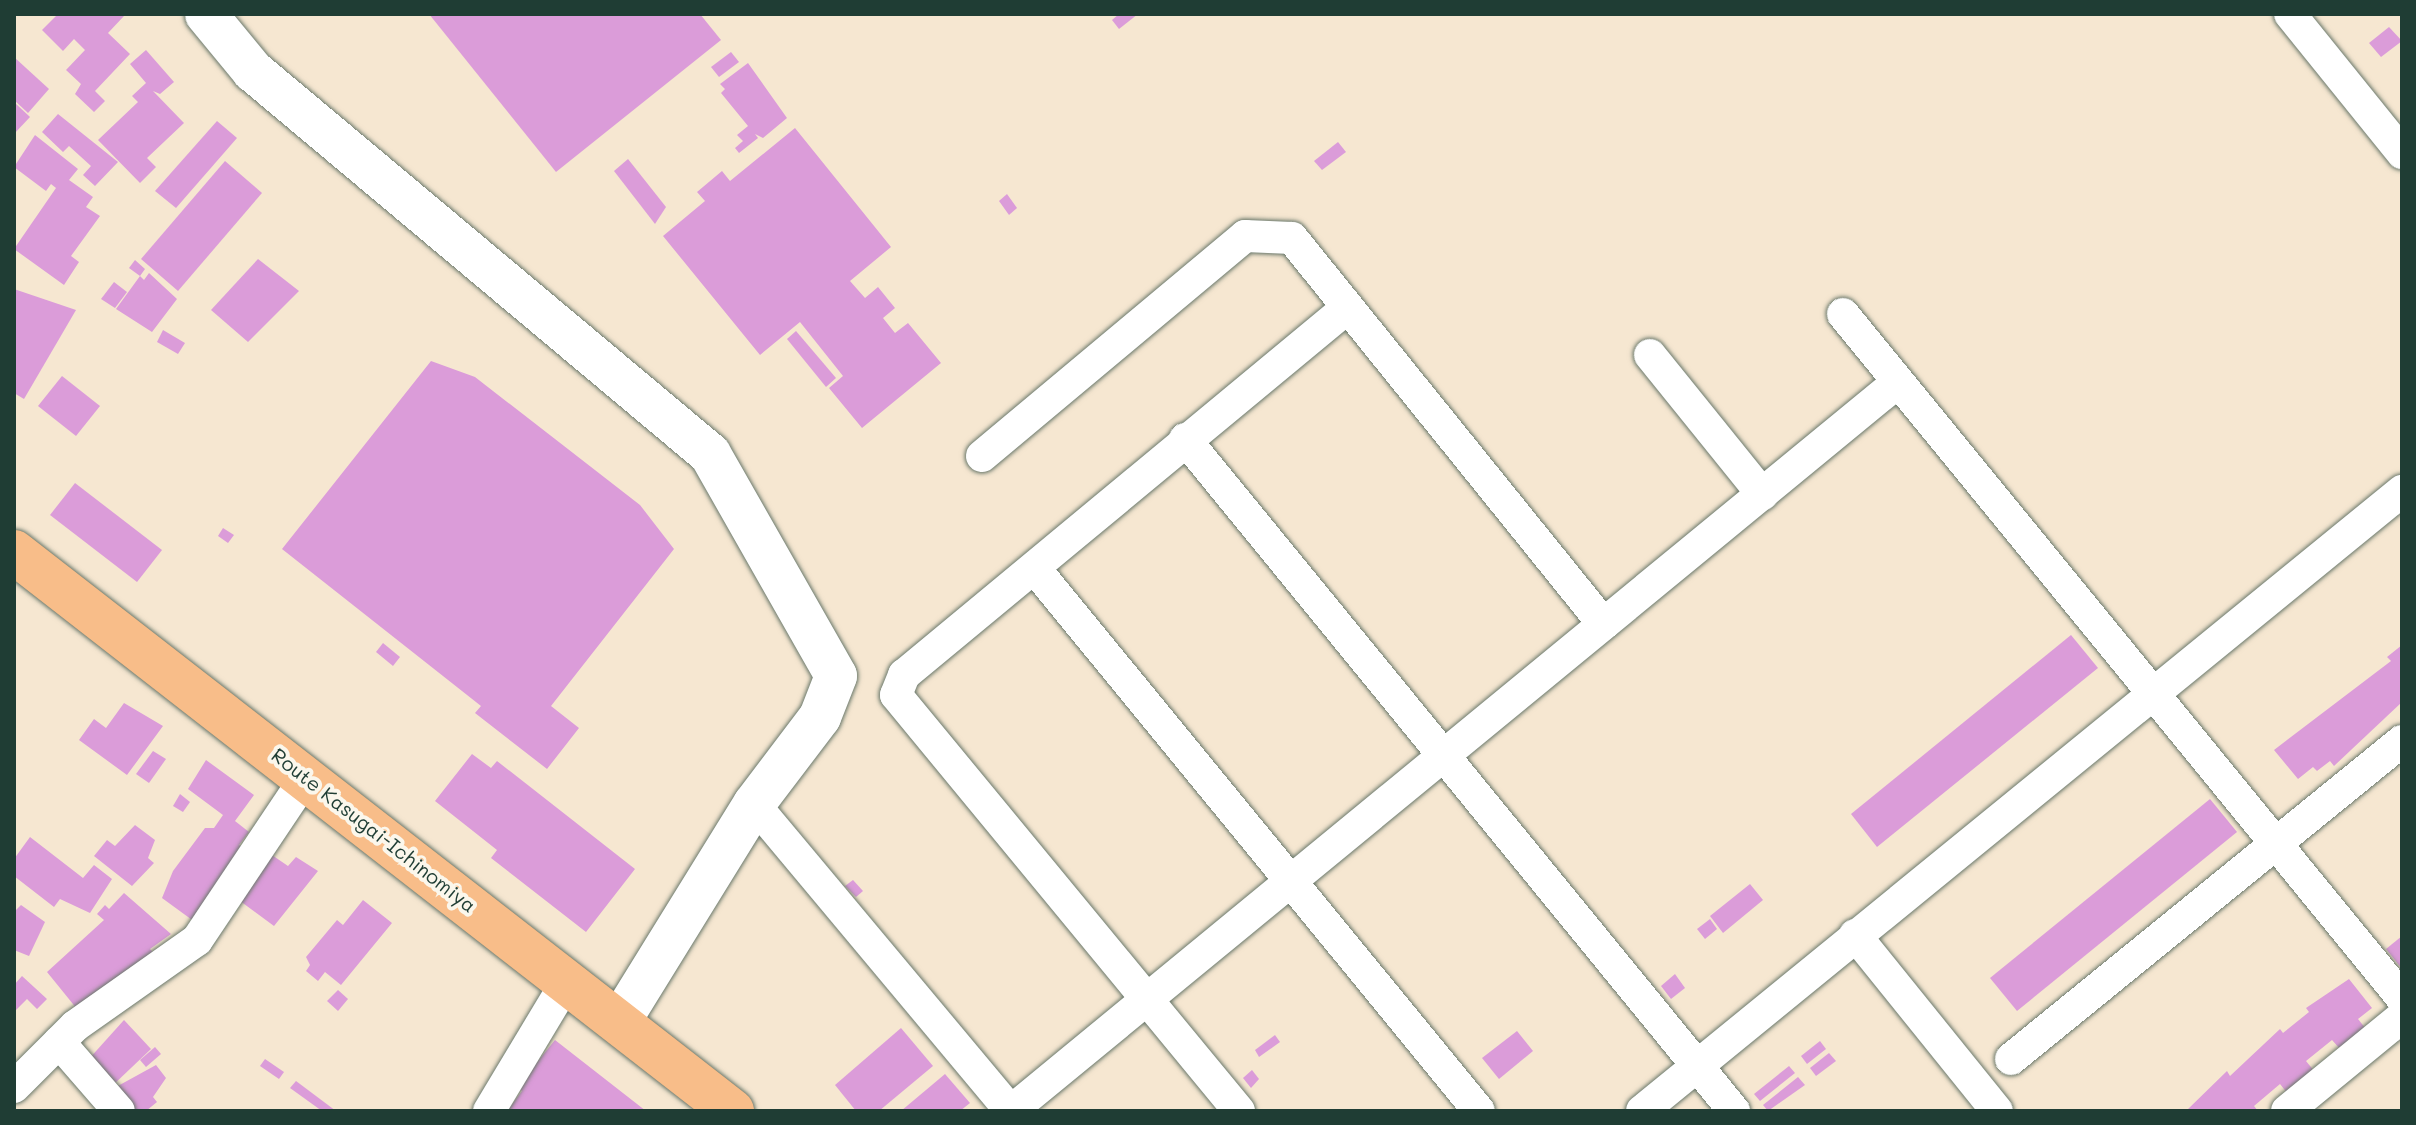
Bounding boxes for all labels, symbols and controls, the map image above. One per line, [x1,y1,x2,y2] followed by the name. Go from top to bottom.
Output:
[267,743,481,917] street label: Route Kasugai-Ichinomiya

